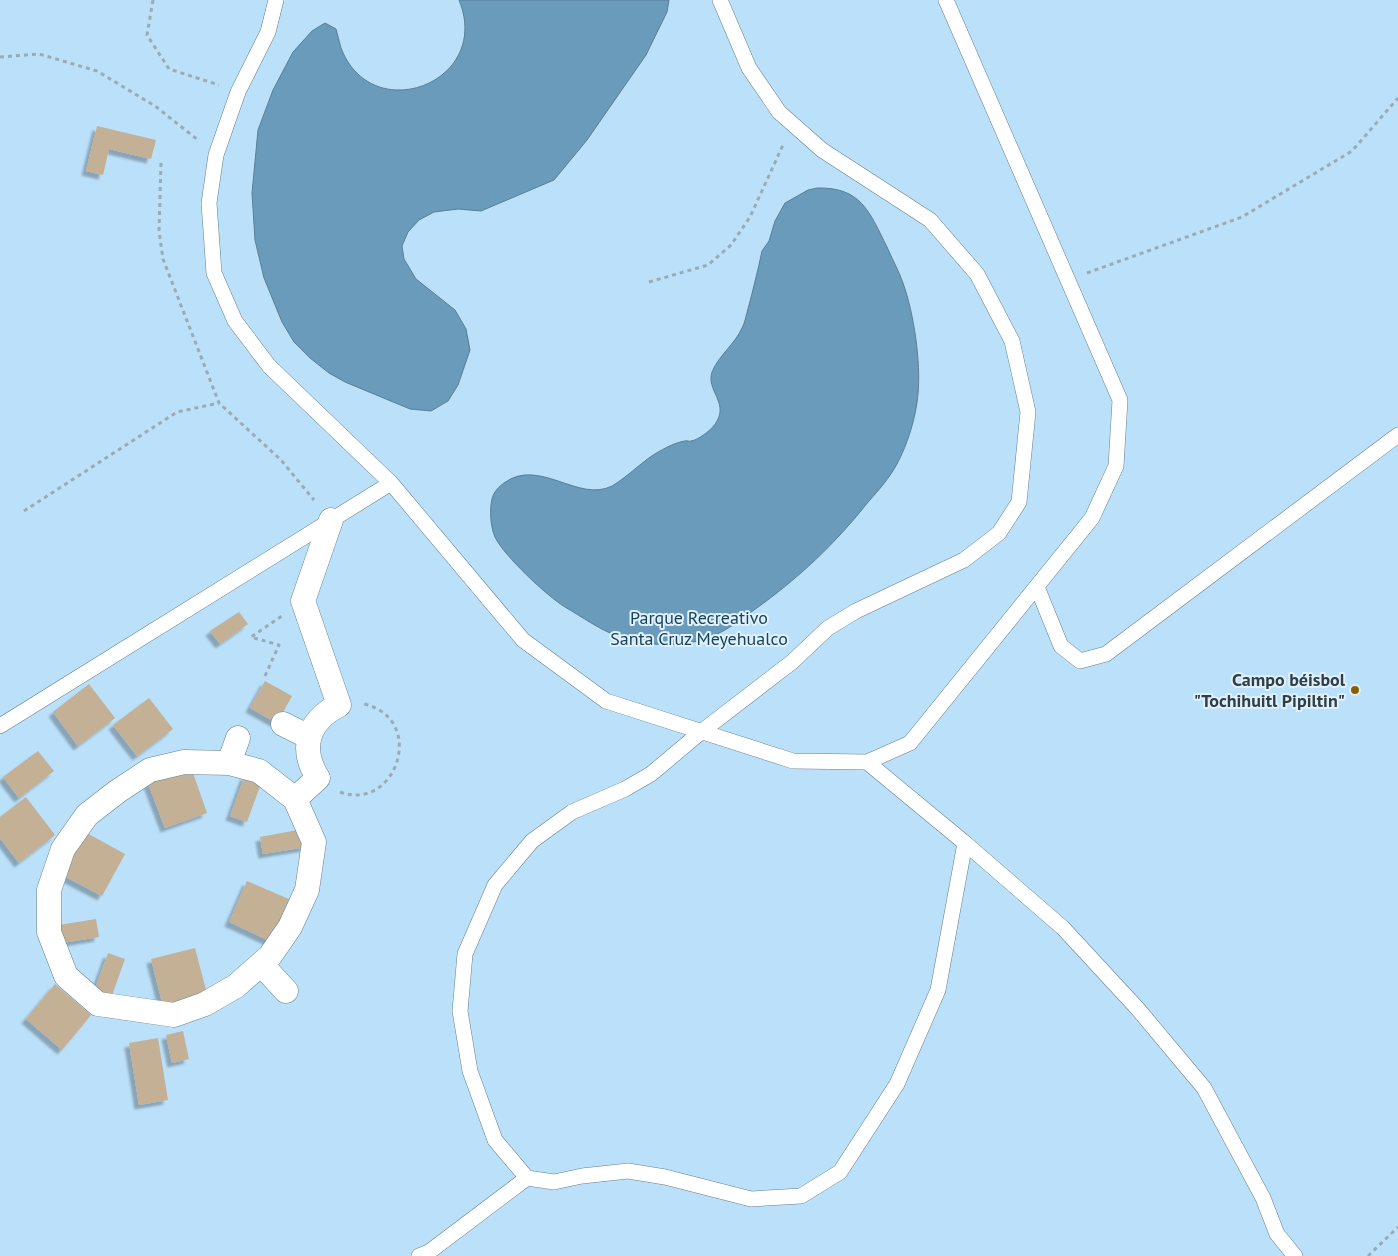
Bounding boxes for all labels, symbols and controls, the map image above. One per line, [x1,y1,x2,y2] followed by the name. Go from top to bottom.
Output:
[610,606,788,650] park label: Parque Recreativo Santa Cruz Meyehualco
[1194,668,1346,712] place label: Campo béisbol "Tochihuitl Pipiltin"
[1349,684,1361,696] marker: Campo béisbol "Tochihuitl Pipiltin"

